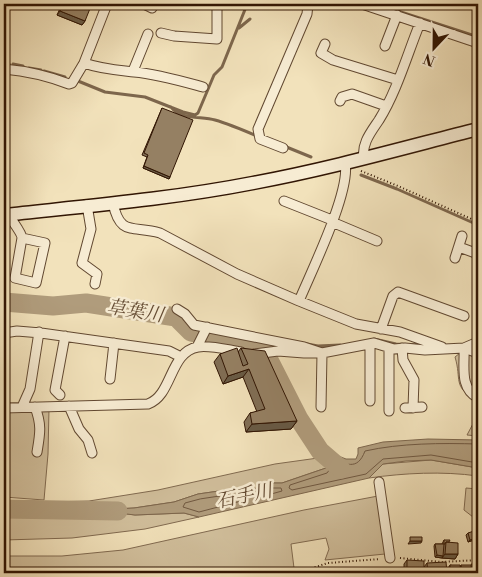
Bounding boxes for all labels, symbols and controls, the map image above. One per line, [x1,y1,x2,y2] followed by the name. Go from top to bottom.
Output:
[410,22,460,72] north arrow
[421,49,438,70] text: N
[105,295,167,328] water label: 草葉川
[214,478,276,514] water label: 石手川

